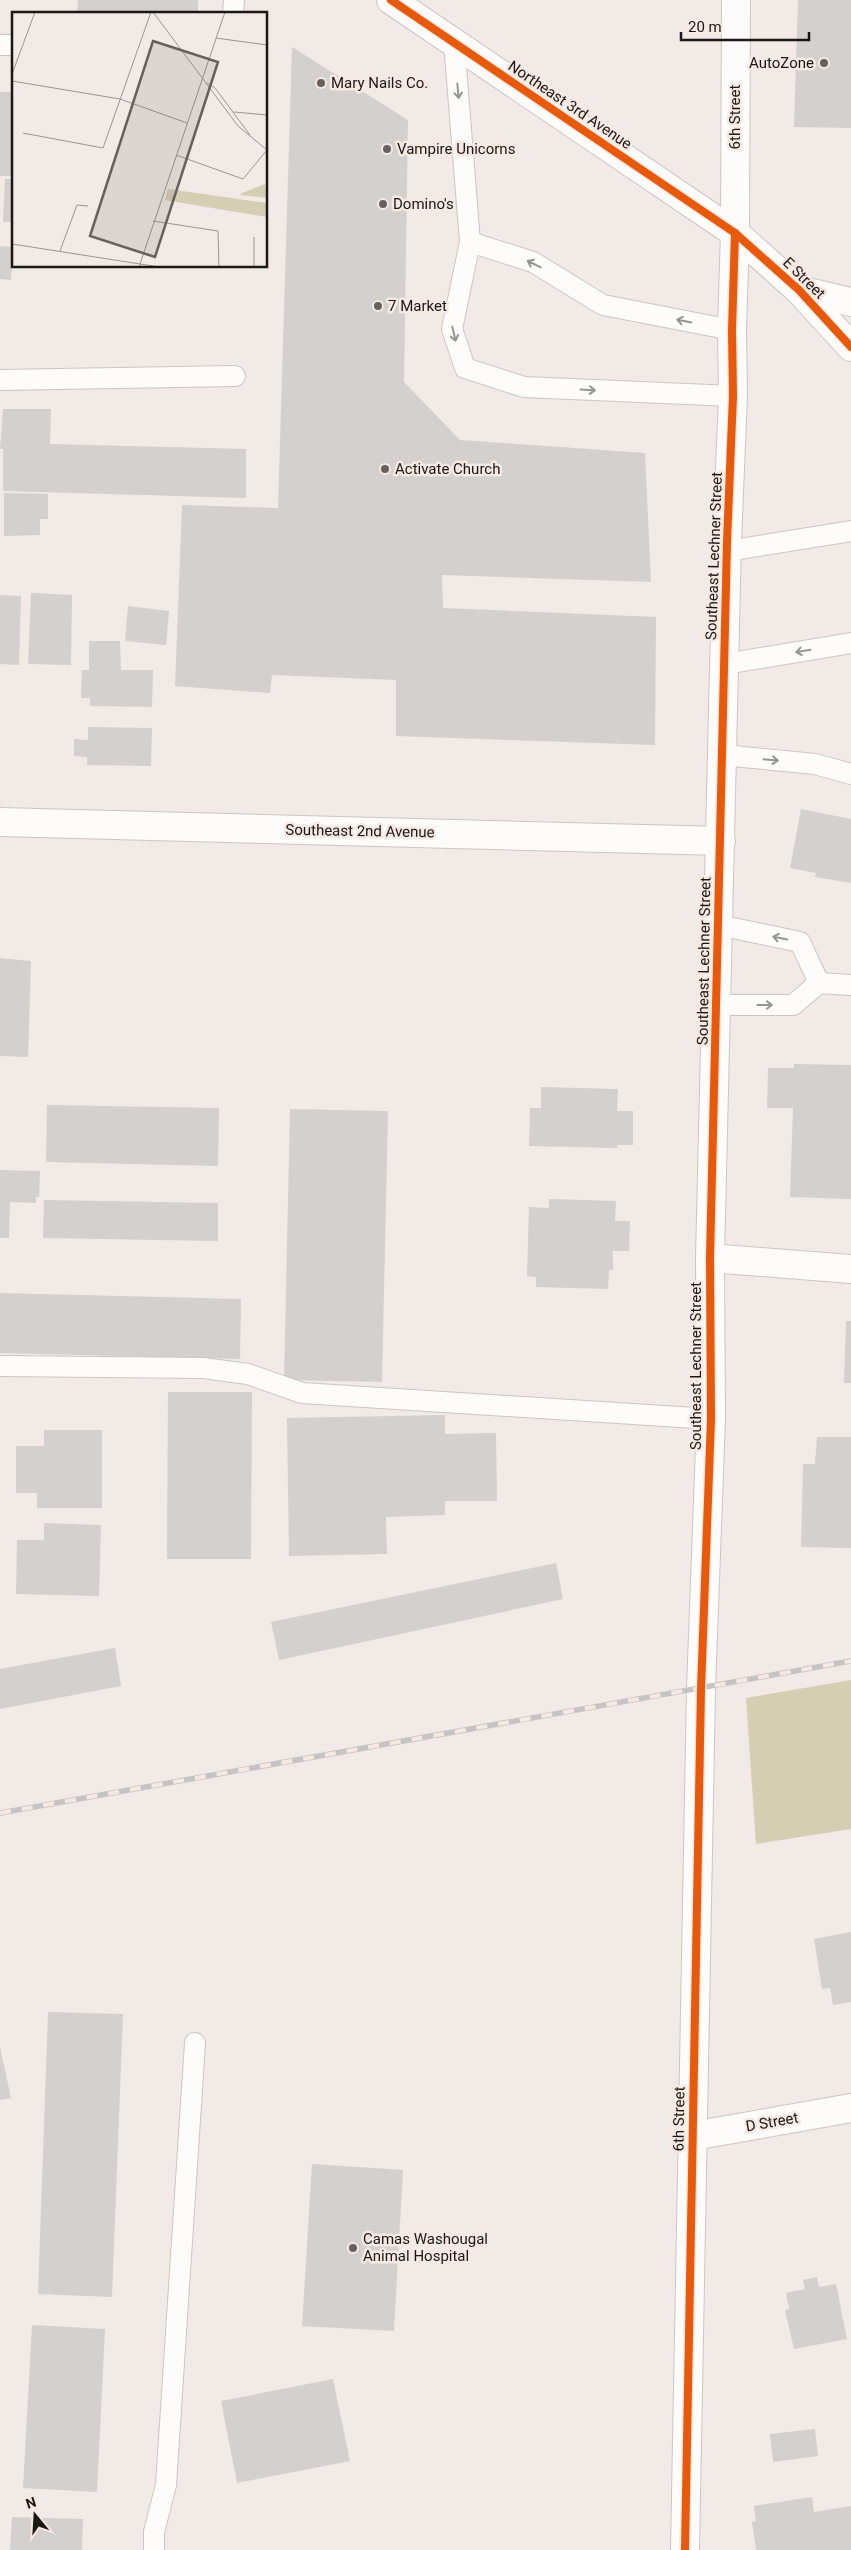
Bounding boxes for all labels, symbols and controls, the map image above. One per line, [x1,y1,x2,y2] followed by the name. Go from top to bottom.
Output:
[681,10,808,42] scale bar
[12,12,268,268] inset map
[688,18,722,36] text: 20 m
[749,54,814,72] place label: AutoZone
[505,57,635,153] street label: Northeast 3rd Avenue
[818,57,830,69] marker: AutoZone
[331,74,428,92] place label: Mary Nails Co.
[315,77,327,89] marker: Mary Nails Co.
[453,83,462,99] one-way arrow
[726,84,744,149] street label: 6th Street
[397,140,515,158] place label: Vampire Unicorns
[381,143,393,155] marker: Vampire Unicorns
[393,195,454,213] place label: Domino's
[377,198,389,210] marker: Domino's
[779,254,829,303] street label: E Street
[527,259,542,269] one-way arrow
[388,297,447,315] place label: 7 Market
[372,300,384,312] marker: 7 Market
[676,315,692,325] one-way arrow
[450,326,460,342] one-way arrow
[580,385,596,394] one-way arrow
[395,460,500,478] place label: Activate Church
[379,463,391,475] marker: Activate Church
[702,472,726,640] street label: Southeast Lechner Street
[795,647,811,657] one-way arrow
[763,755,779,765] one-way arrow
[285,821,435,841] street label: Southeast 2nd Avenue
[694,877,714,1045] street label: Southeast Lechner Street
[772,932,788,942] one-way arrow
[757,1000,773,1010] one-way arrow
[687,1282,705,1450] street label: Southeast Lechner Street
[669,2086,689,2152] street label: 6th Street
[744,2109,800,2135] street label: D Street
[363,2230,488,2265] place label: Camas Washougal Animal Hospital
[347,2242,359,2254] marker: Camas Washougal Animal Hospital
[10,2490,60,2540] north arrow
[24,2493,38,2512] text: N

